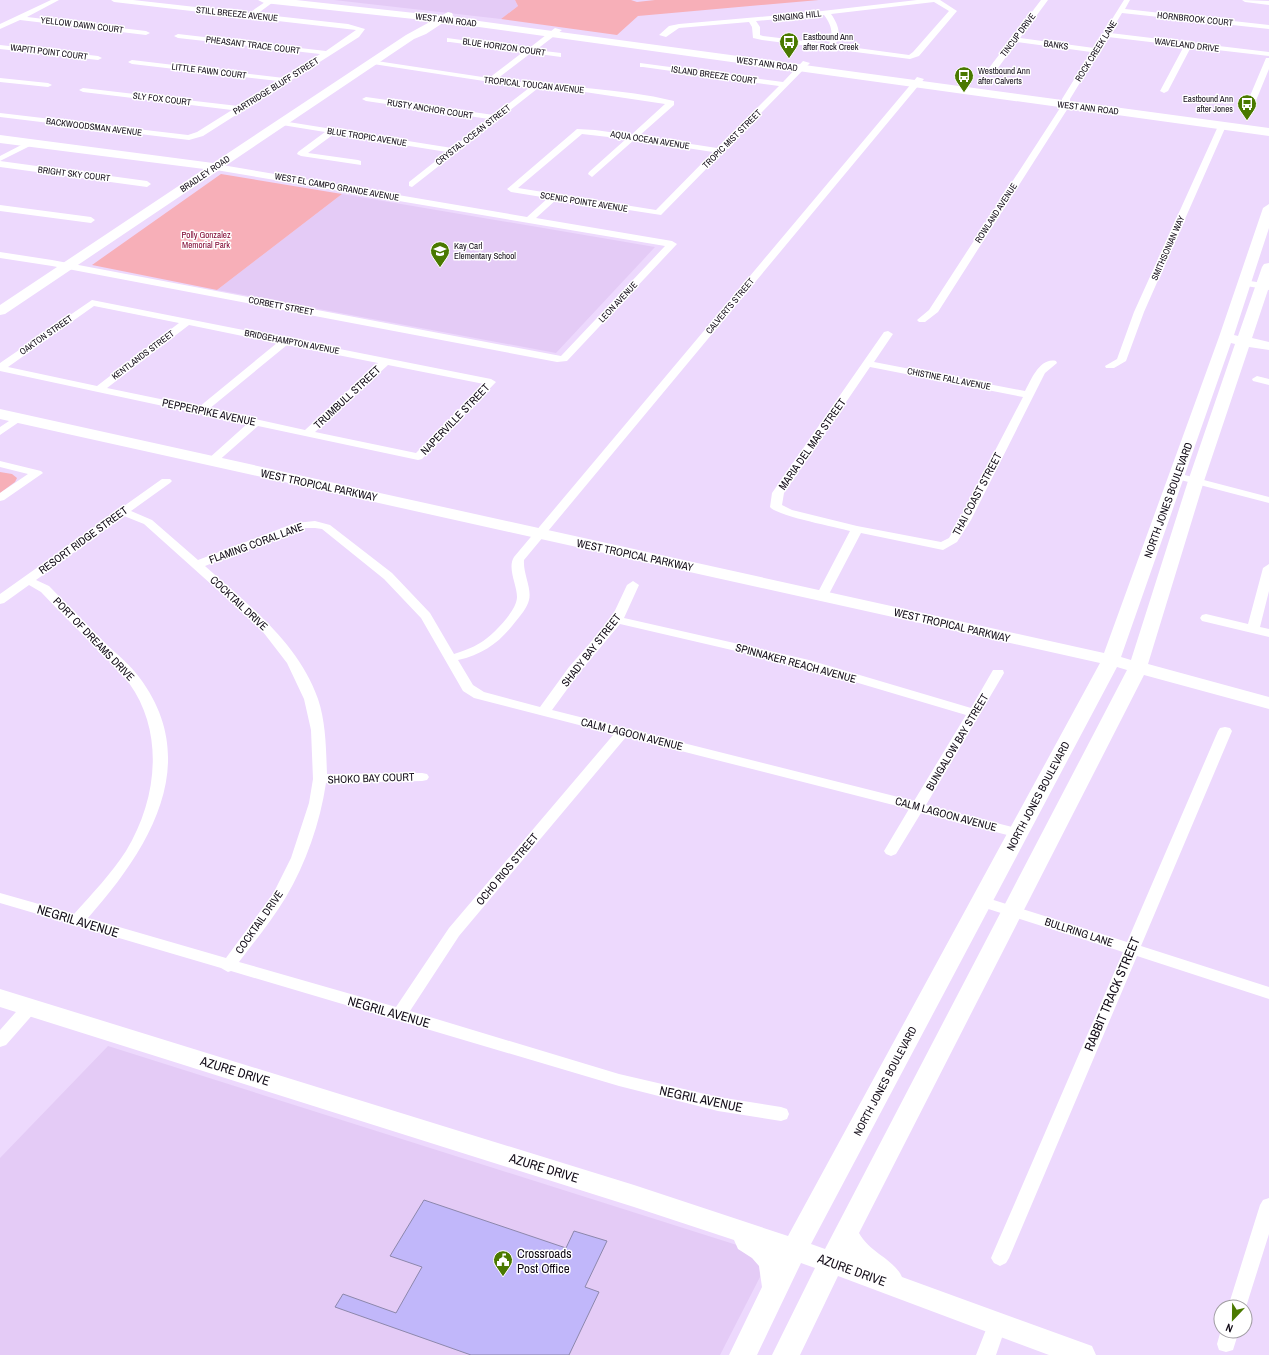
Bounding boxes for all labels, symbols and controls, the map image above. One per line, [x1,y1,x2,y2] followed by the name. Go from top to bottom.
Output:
[195,4,279,24] street label: STILL BREEZE AVENUE
[772,7,822,25] street label: SINGING HILL
[1156,9,1234,29] street label: HORNBROOK COURT
[415,10,477,30] street label: WEST ANN ROAD
[998,11,1038,59] street label: TINCUP DRIVE
[40,14,125,36] street label: YELLOW DAWN COURT
[1072,18,1120,84] street label: ROCK CREEK LANE
[778,31,800,59] bus stop icon: Eastbound Ann after Rock Creek
[803,31,859,53] place label: Eastbound Ann after Rock Creek
[205,33,301,57] street label: PHEASANT TRACE COURT
[462,35,547,59] street label: BLUE HORIZON COURT
[1154,35,1220,55] street label: WAVELAND DRIVE
[1043,37,1069,53] street label: BANKS
[10,41,89,63] street label: WAPITI POINT COURT
[231,54,322,117] street label: PARTRIDGE BLUFF STREET
[736,54,798,74] street label: WEST ANN ROAD
[171,60,248,82] street label: LITTLE FAWN COURT
[670,63,758,87] street label: ISLAND BREEZE COURT
[953,65,975,93] bus stop icon: Westbound Ann after Calverts
[978,65,1030,87] place label: Westbound Ann after Calverts
[483,74,585,96] street label: TROPICAL TOUCAN AVENUE
[132,89,192,109] street label: SLY FOX COURT
[1183,93,1233,115] place label: Eastbound Ann after Jones
[1236,93,1258,121] bus stop icon: Eastbound Ann after Jones
[386,96,474,122] street label: RUSTY ANCHOR COURT
[1057,98,1119,118] street label: WEST ANN ROAD
[433,101,514,168] street label: CRYSTAL OCEAN STREET
[700,107,764,171] street label: TROPIC MIST STREET
[45,115,143,139] street label: BACKWOODSMAN AVENUE
[326,125,408,149] street label: BLUE TROPIC AVENUE
[608,128,691,152] street label: AQUA OCEAN AVENUE
[178,153,232,195] street label: BRADLEY ROAD
[37,164,111,184] street label: BRIGHT SKY COURT
[274,170,400,204] street label: WEST EL CAMPO GRANDE AVENUE
[972,181,1020,245] street label: ROWLAND AVENUE
[539,189,629,215] street label: SCENIC POINTE AVENUE
[1148,214,1188,282] street label: SMITHSONIAN WAY
[181,229,231,251] park label: Polly Gonzalez Memorial Park
[429,240,451,268] school or university icon: Kay Carl Elementary School
[454,240,516,262] place label: Kay Carl Elementary School
[703,275,757,336] street label: CALVERTS STREET
[596,279,640,325] street label: LEON AVENUE
[247,294,315,318] street label: CORBETT STREET
[17,312,75,358] street label: OAKTON STREET
[109,327,177,383] street label: KENTLANDS STREET
[243,327,341,357] street label: BRIDGEHAMPTON AVENUE
[311,362,384,432] street label: TRUMBULL STREET
[906,365,992,393] street label: CHISTINE FALL AVENUE
[417,380,493,458] street label: NAPERVILLE STREET
[161,395,257,429] street label: PEPPERPIKE AVENUE
[775,395,849,492] street label: MARIA DEL MAR STREET
[1141,440,1195,560] street label: NORTH JONES BOULEVARD
[949,450,1005,538] street label: THAI COAST STREET
[259,466,379,504] street label: WEST TROPICAL PARKWAY
[36,503,131,577] street label: RESORT RIDGE STREET
[207,519,305,567] street label: FLAMING CORAL LANE
[575,536,695,574] street label: WEST TROPICAL PARKWAY
[207,573,271,633] street label: COCKTAIL DRIVE
[50,594,138,684] street label: PORT OF DREAMS DRIVE
[892,605,1012,645] street label: WEST TROPICAL PARKWAY
[558,610,624,689] street label: SHADY BAY STREET
[734,640,858,686] street label: SPINNAKER REACH AVENUE
[923,691,992,793] street label: BUNGALOW BAY STREET
[580,715,684,753] street label: CALM LAGOON AVENUE
[1003,739,1073,853] street label: NORTH JONES BOULEVARD
[327,769,415,787] street label: SHOKO BAY COURT
[894,794,998,834] street label: CALM LAGOON AVENUE
[473,830,542,908] street label: OCHO RIOS STREET
[232,888,286,956] street label: COCKTAIL DRIVE
[35,900,121,942] street label: NEGRIL AVENUE
[1043,914,1115,950] street label: BULLRING LANE
[1080,934,1144,1054] street label: RABBIT TRACK STREET
[346,992,432,1032] street label: NEGRIL AVENUE
[850,1024,920,1138] street label: NORTH JONES BOULEVARD
[197,1052,272,1090] street label: AZURE DRIVE
[658,1082,744,1116] street label: NEGRIL AVENUE
[506,1149,581,1187] street label: AZURE DRIVE
[517,1245,572,1277] place label: Crossroads Post Office
[492,1249,514,1277] public building icon: Crossroads Post Office
[814,1249,889,1290] street label: AZURE DRIVE
[1213,1299,1253,1339] north arrow
[1224,1321,1235,1336] text: N

